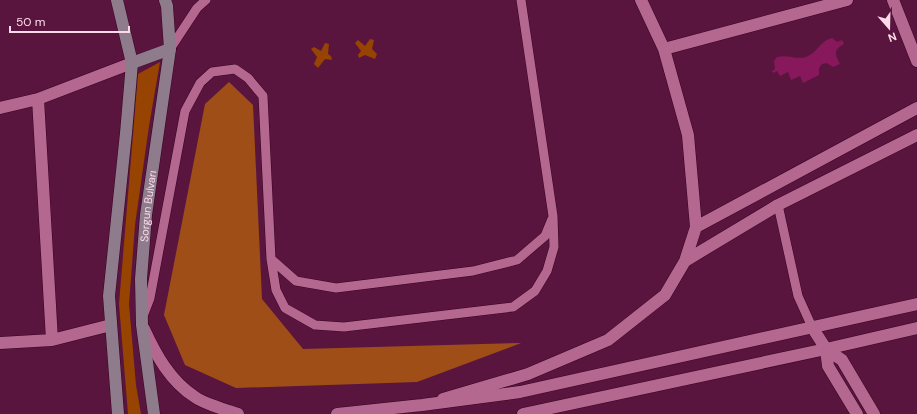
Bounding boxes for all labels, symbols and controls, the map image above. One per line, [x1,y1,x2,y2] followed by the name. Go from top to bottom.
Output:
[10,8,129,34] scale bar
[869,8,909,48] north arrow
[16,14,45,30] text: 50 m
[886,29,899,45] text: N
[137,169,159,242] street label: Sorgun Bulvarı

